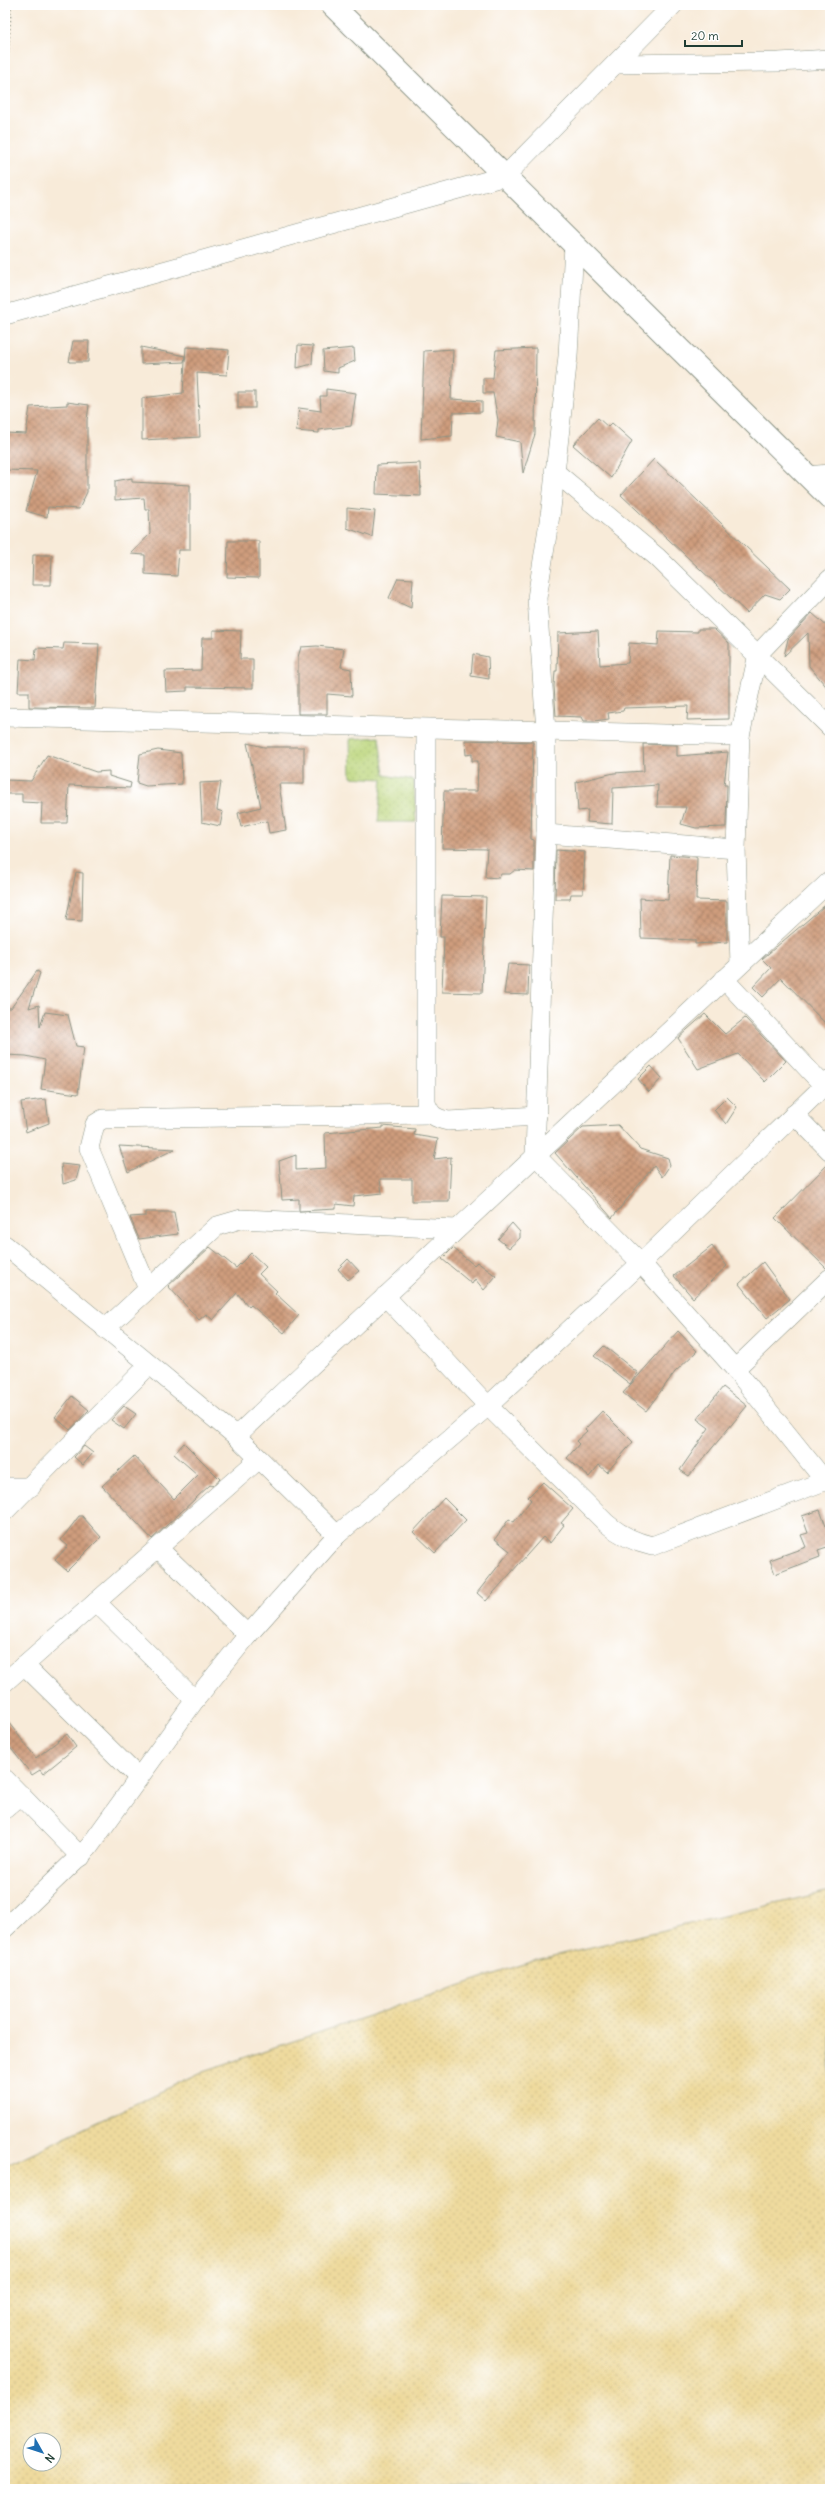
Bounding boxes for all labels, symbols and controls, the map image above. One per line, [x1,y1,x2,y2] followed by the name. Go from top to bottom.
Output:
[685,22,742,48] scale bar
[691,28,719,43] text: 20 m
[22,2432,62,2472] north arrow
[42,2451,58,2466] text: N

